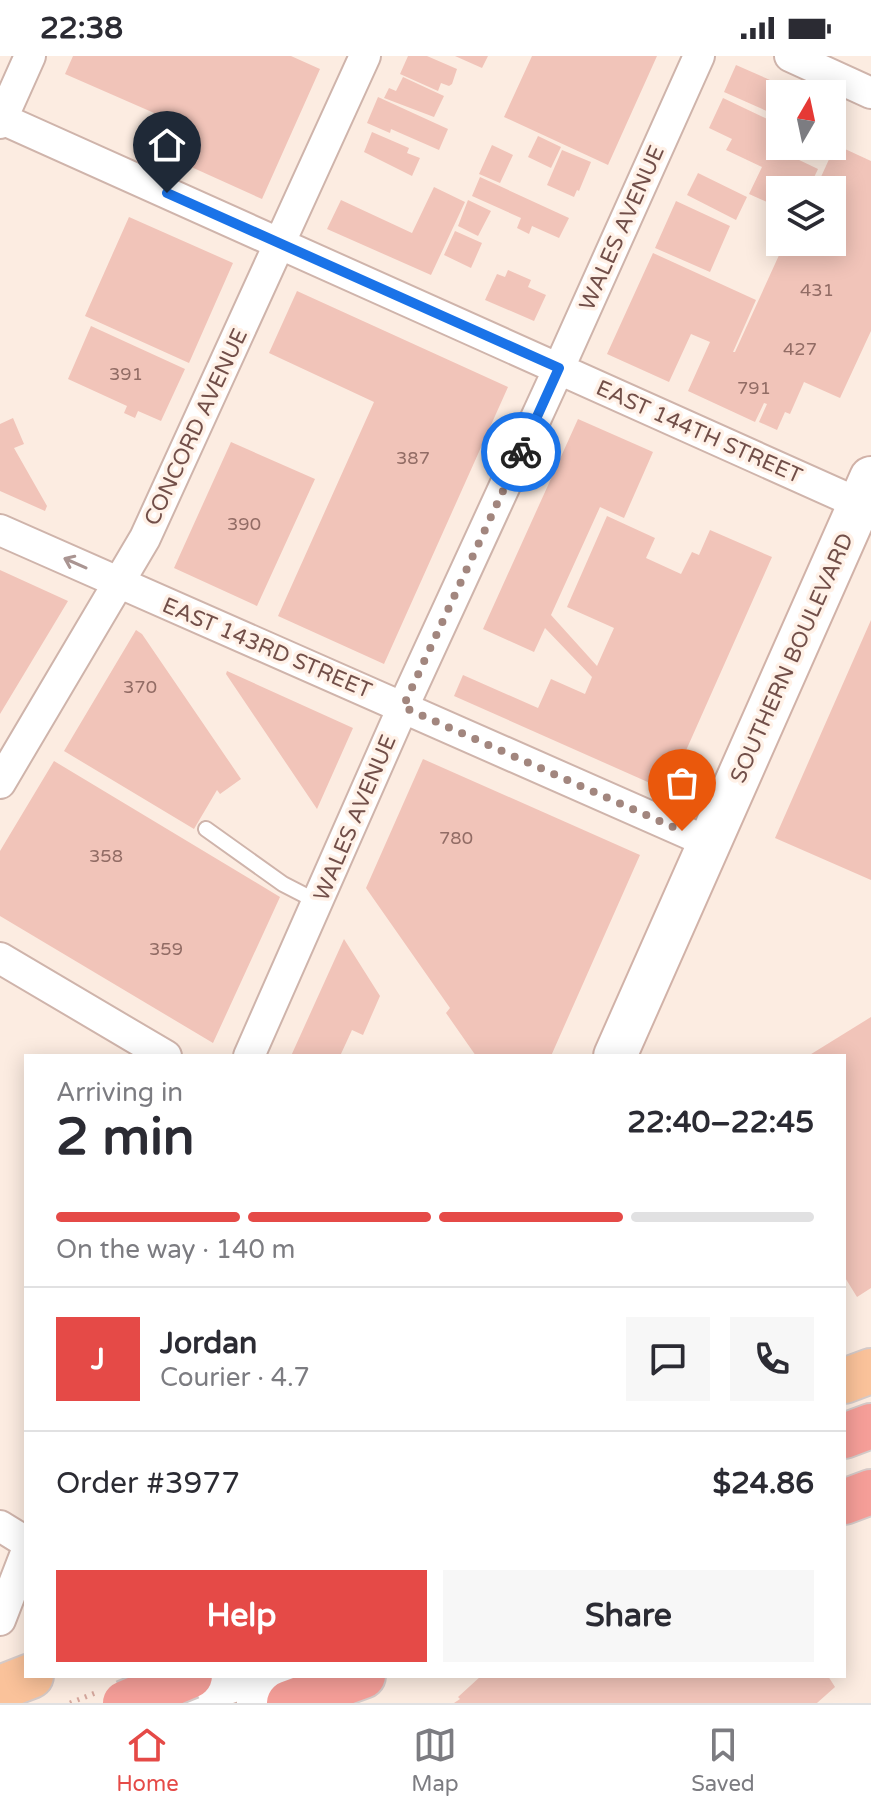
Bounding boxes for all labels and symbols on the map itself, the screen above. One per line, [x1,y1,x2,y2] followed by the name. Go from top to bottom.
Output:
[766,80,846,160] north arrow
[133,111,201,193] pin
[574,142,670,314] street label: WALES AVENUE
[800,279,834,301] house number: 431
[139,324,253,530] street label: CONCORD AVENUE
[783,338,817,360] house number: 427
[109,363,143,385] house number: 391
[592,375,807,489] street label: EAST 144TH STREET
[737,377,771,399] house number: 791
[481,412,561,492] courier
[396,447,430,469] house number: 387
[227,513,261,535] house number: 390
[725,529,859,787] street label: SOUTHERN BOULEVARD
[63,555,87,570] one-way arrow
[158,592,376,704] street label: EAST 143RD STREET
[123,676,157,698] house number: 370
[308,731,402,905] street label: WALES AVENUE
[648,749,716,831] pin
[439,827,473,849] house number: 780
[89,845,123,867] house number: 358
[149,938,183,960] house number: 359

